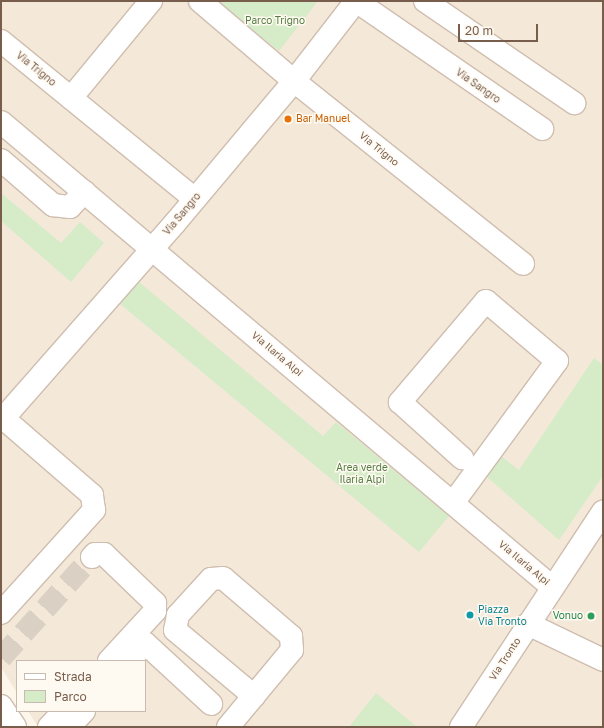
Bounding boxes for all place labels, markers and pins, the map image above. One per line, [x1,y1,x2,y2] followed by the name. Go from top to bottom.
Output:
[296,113,350,125] place label: Bar Manuel
[283,114,293,124] marker: Bar Manuel
[478,603,527,626] place label: Piazza Via Tronto
[465,610,475,620] marker: Piazza Via Tronto
[553,610,583,622] place label: Vonuo
[586,611,596,621] marker: Vonuo

